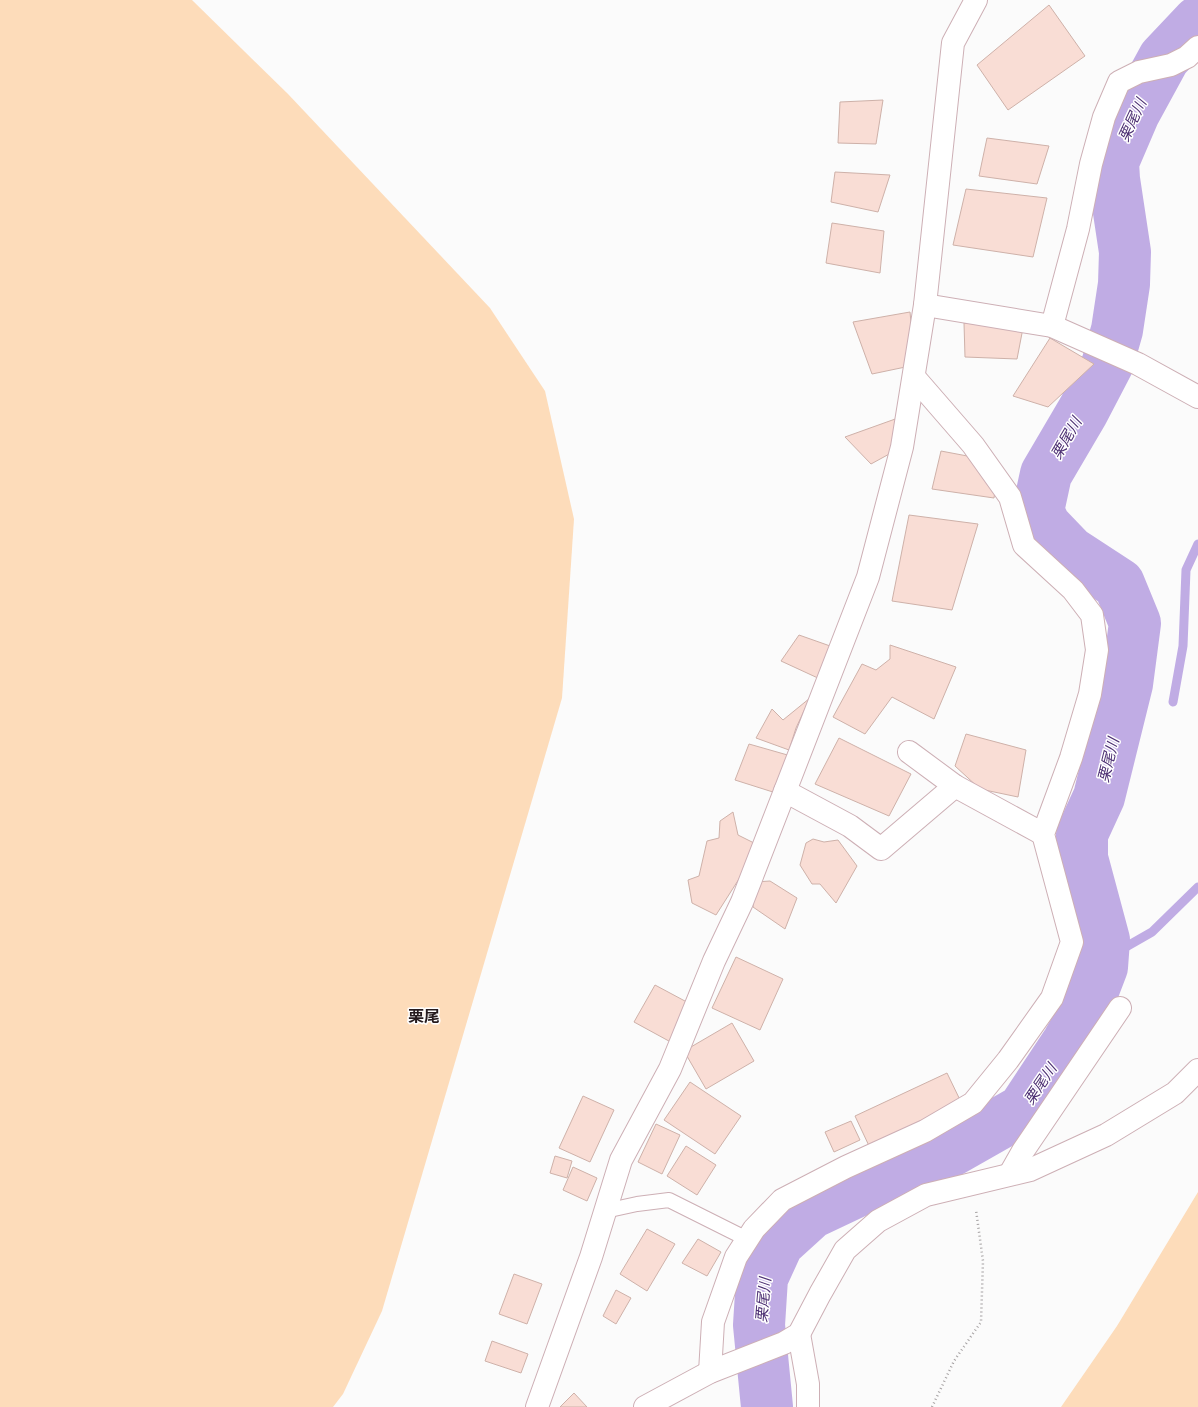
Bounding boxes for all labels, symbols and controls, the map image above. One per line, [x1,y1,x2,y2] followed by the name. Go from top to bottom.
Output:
[1115,94,1150,144] water label: 栗尾川
[1047,413,1086,462] water label: 栗尾川
[1094,734,1122,784] water label: 栗尾川
[408,1007,440,1026] district label: 栗尾
[1020,1059,1061,1107] water label: 栗尾川
[753,1275,774,1323] water label: 栗尾川

